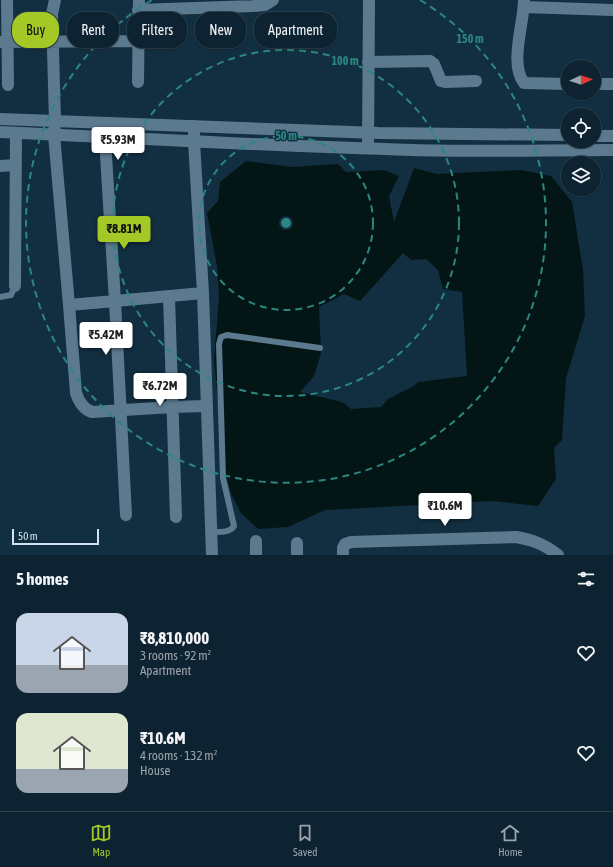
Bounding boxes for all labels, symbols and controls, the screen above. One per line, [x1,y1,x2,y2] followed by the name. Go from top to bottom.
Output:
[12,12,59,48] chip: Buy
[67,12,119,48] chip: Rent
[127,12,187,48] chip: Filters
[195,12,246,48] chip: New
[254,12,337,48] chip: Apartment
[456,32,484,46] text: 150 m
[331,54,359,68] text: 100 m
[561,60,601,100] north arrow
[561,60,601,196] map controls
[561,108,601,148] button: locate
[85,127,151,161] pin: ₹5.93M
[275,129,297,143] text: 50 m
[101,132,135,147] text: ₹5.93M
[561,156,601,196] button: layers
[91,216,157,250] pin: ₹8.81M
[279,216,293,230] centre of rings
[107,221,141,236] text: ₹8.81M
[73,322,139,356] pin: ₹5.42M
[89,327,123,342] text: ₹5.42M
[127,373,193,407] pin: ₹6.72M
[143,378,177,393] text: ₹6.72M
[412,493,478,527] pin: ₹10.6M
[428,498,462,513] text: ₹10.6M
[12,527,99,546] scale bar
[18,530,38,542] text: 50 m
[575,568,597,590] icon: filters
[16,569,69,589] text: 5 homes
[140,628,209,648] text: ₹8,810,000
[48,629,96,677] icon: home
[575,642,597,664] icon: heart
[140,648,211,663] text: 3 rooms · 92 m²
[140,663,191,678] text: Apartment
[140,728,186,748] text: ₹10.6M
[48,729,96,777] icon: home
[575,742,597,764] icon: heart
[140,748,217,763] text: 4 rooms · 132 m²
[140,763,170,778] text: House
[90,822,112,858] tab: Map
[293,822,317,858] tab: Saved
[498,822,523,858] tab: Home

